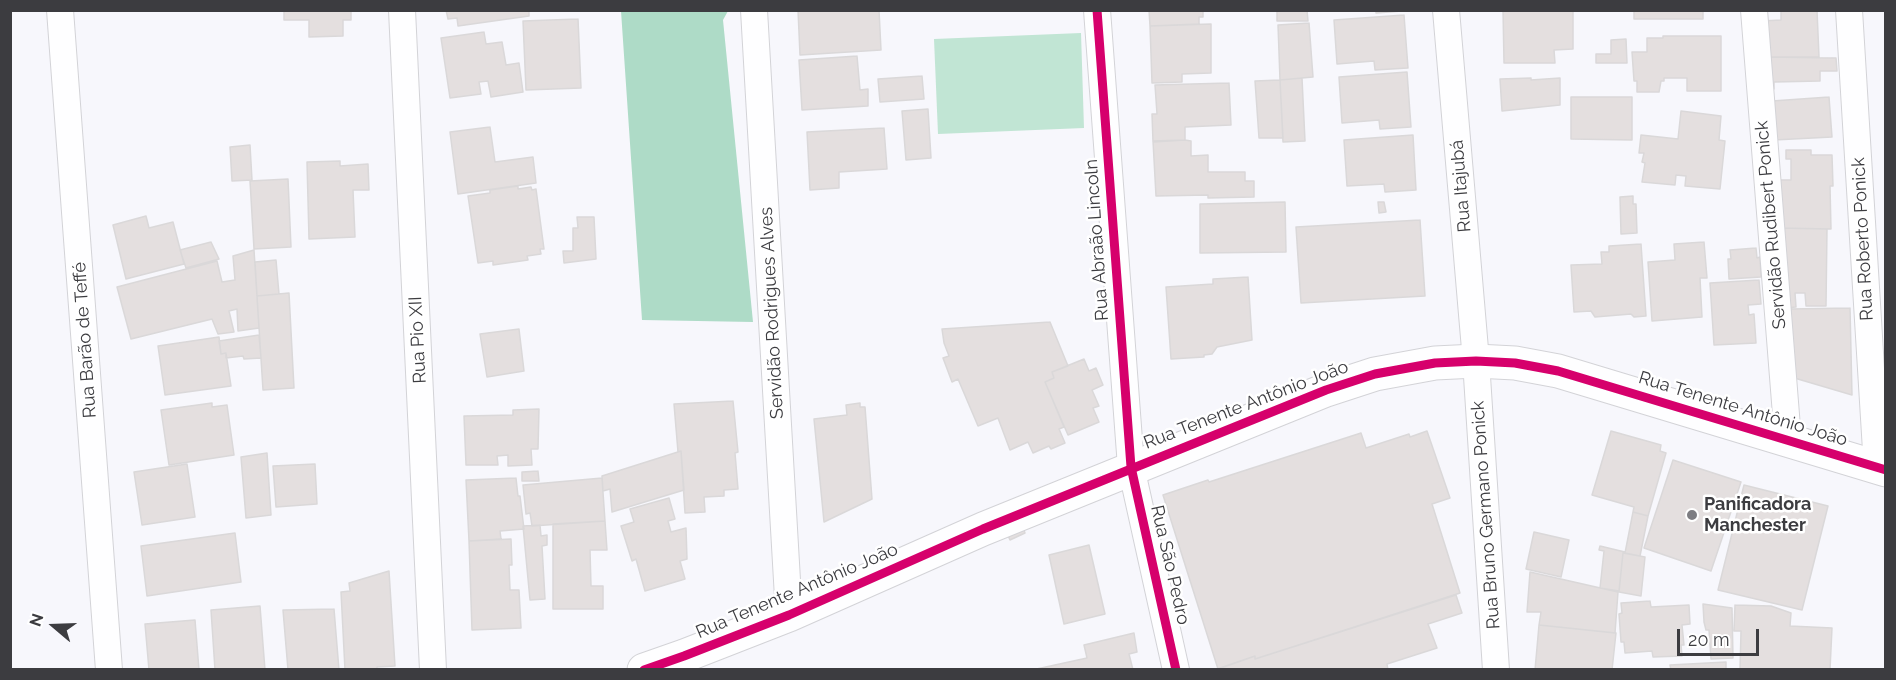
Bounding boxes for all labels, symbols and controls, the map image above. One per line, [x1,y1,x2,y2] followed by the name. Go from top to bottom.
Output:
[1751,120,1791,330] street label: Servidão Rudibert Ponick
[1446,139,1476,233] street label: Rua Itajubá
[1848,157,1878,321] street label: Rua Roberto Ponick
[1081,158,1113,322] street label: Rua Abraão Lincoln
[756,206,788,420] street label: Servidão Rodrigues Alves
[69,261,101,419] street label: Rua Barão de Teffé
[405,296,431,384] street label: Rua Pio XII
[1141,356,1351,454] street label: Rua Tenente Antônio João
[1636,367,1850,451] street label: Rua Tenente Antônio João
[1467,400,1505,630] street label: Rua Bruno Germano Ponick
[1704,494,1811,536] place label: Panificadora Manchester
[1146,503,1194,627] street label: Rua São Pedro
[1685,508,1699,522] marker: Panificadora Manchester
[693,539,901,643] street label: Rua Tenente Antônio João
[24,596,84,656] north arrow
[26,611,47,629] text: N
[1680,617,1762,655] scale bar
[1688,629,1730,650] text: 20 m

